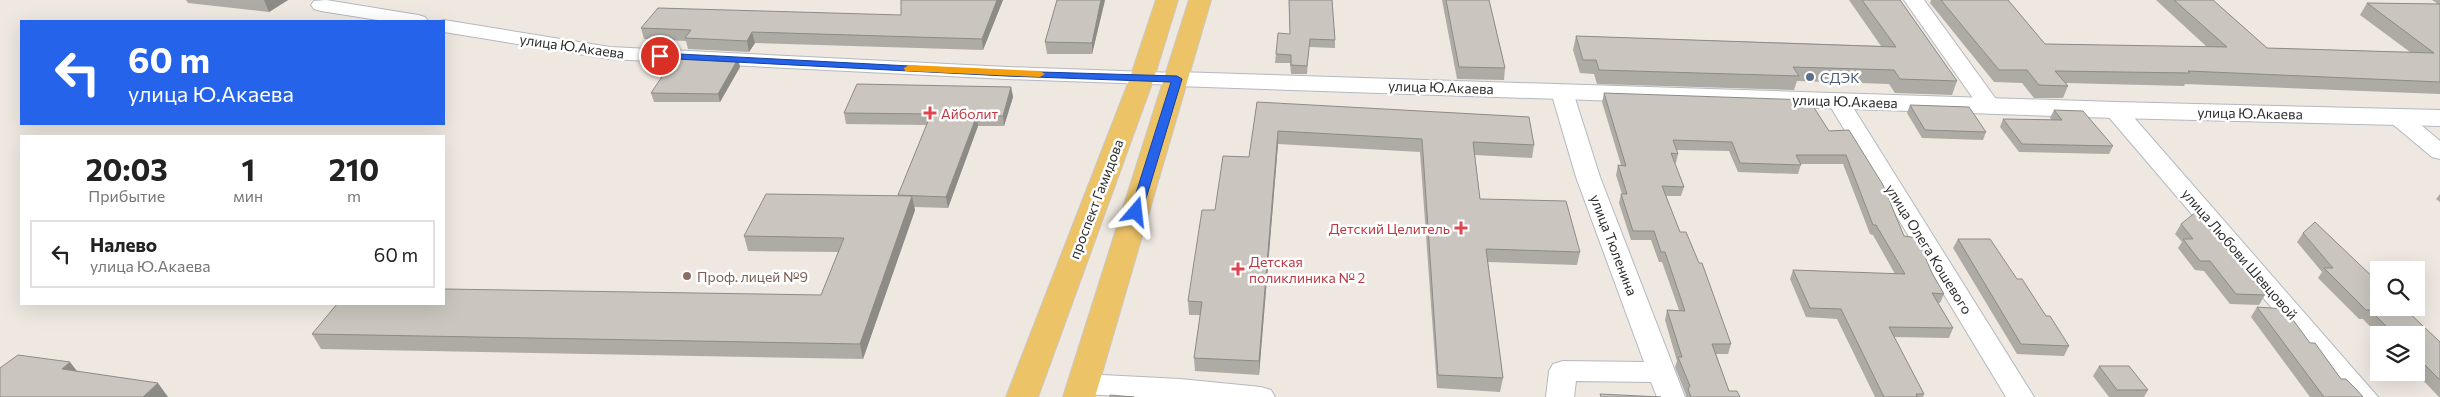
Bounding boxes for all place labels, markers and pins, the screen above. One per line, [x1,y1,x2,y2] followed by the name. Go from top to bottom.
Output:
[639,35,681,77] pin
[1820,69,1860,86] place label: СДЭК
[1804,71,1816,83] marker: СДЭК
[941,105,999,122] place label: Айболит
[923,106,937,120] marker: Айболит
[1329,220,1450,237] place label: Детский Целитель
[1454,221,1468,235] marker: Детский Целитель
[1249,253,1365,286] place label: Детская поликлиника № 2
[1231,262,1245,276] marker: Детская поликлиника № 2
[697,268,808,285] place label: Проф. лицей №9
[681,270,693,282] marker: Проф. лицей №9

